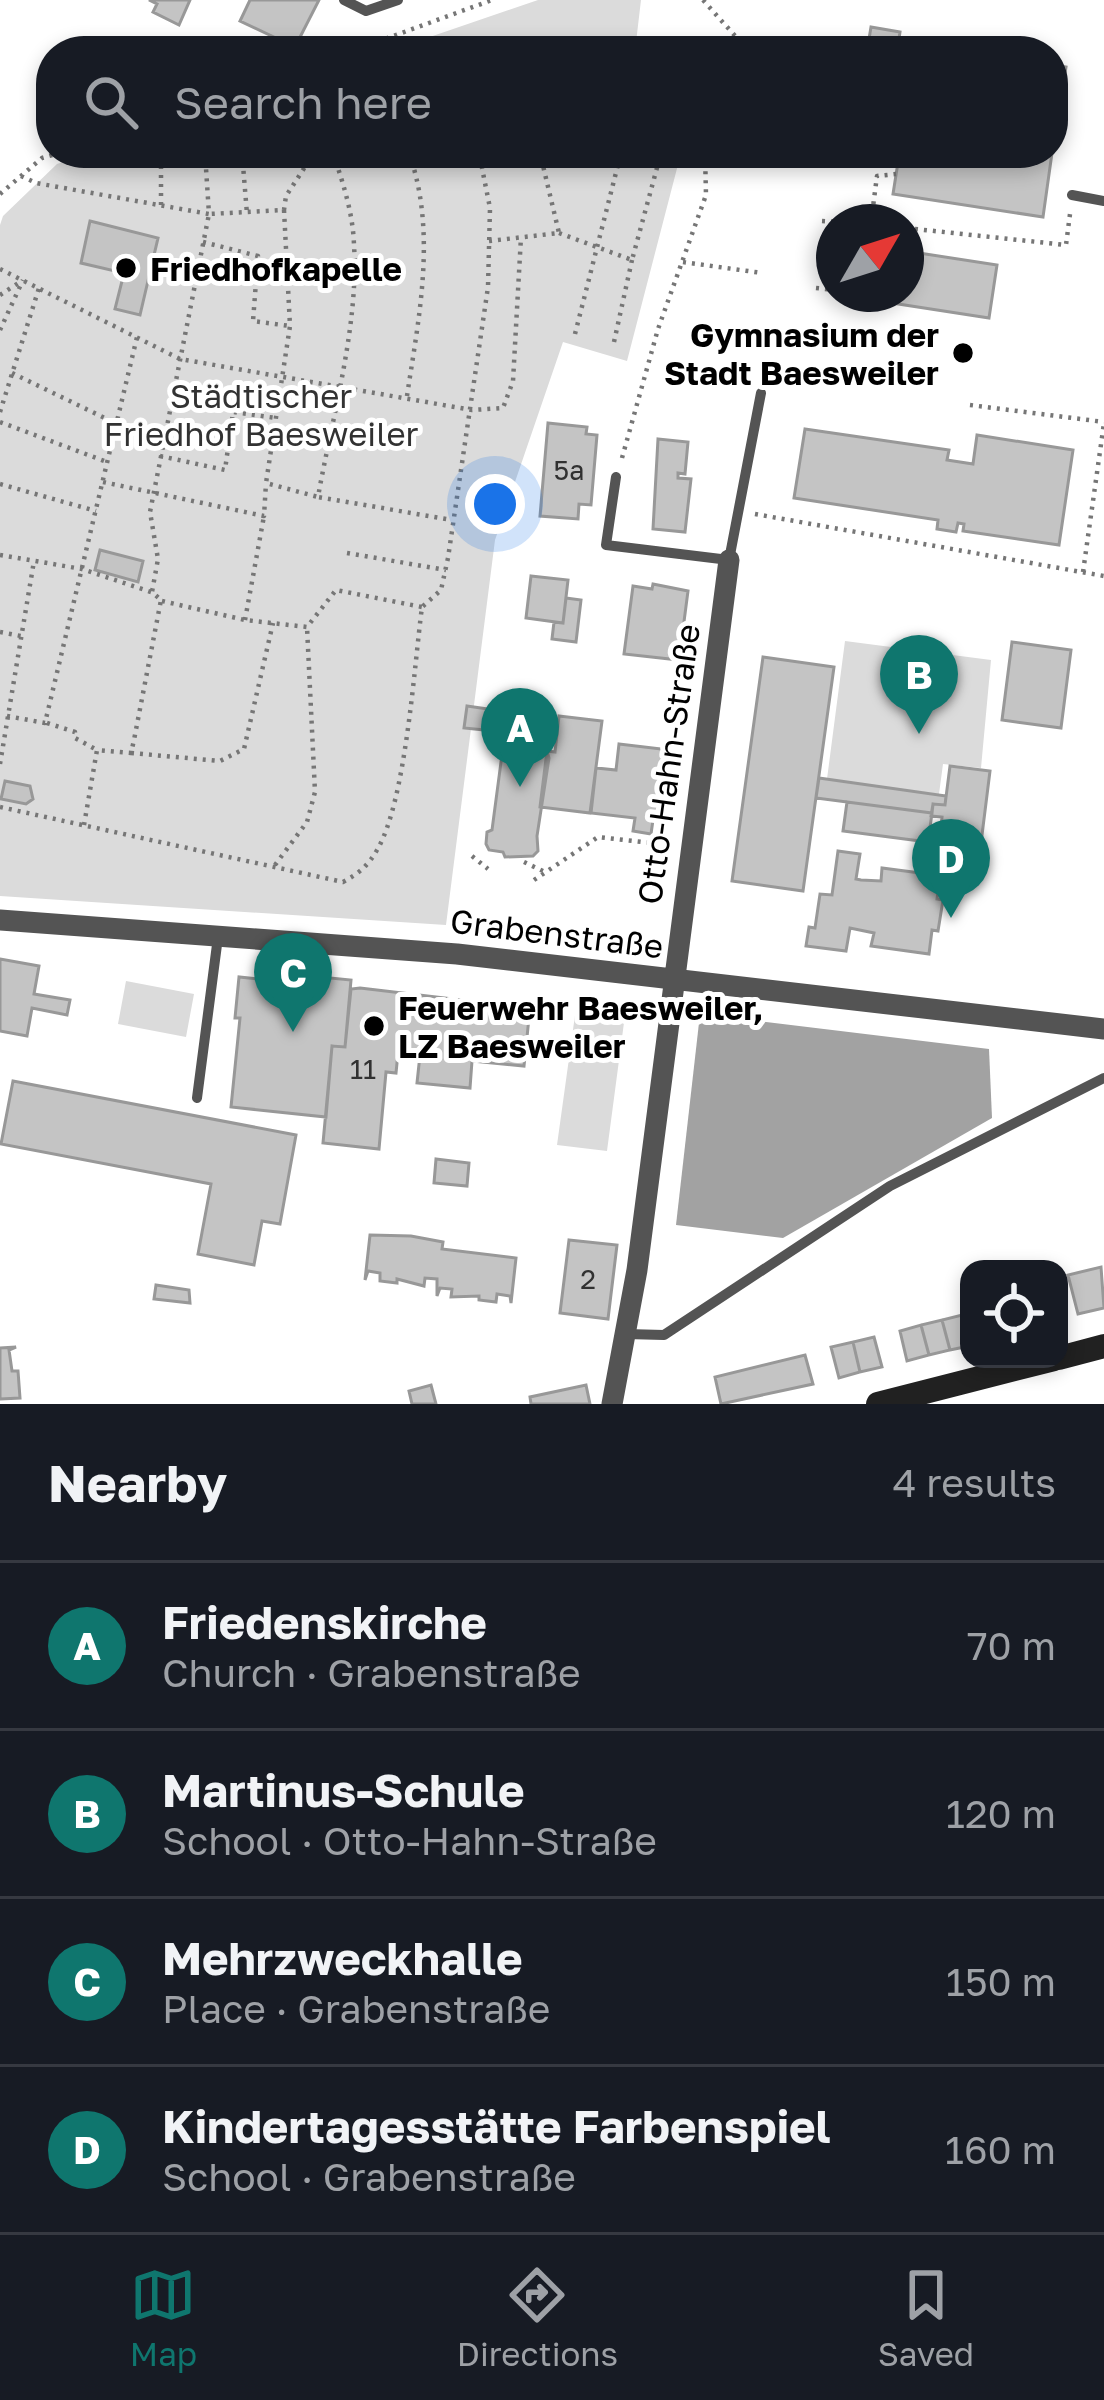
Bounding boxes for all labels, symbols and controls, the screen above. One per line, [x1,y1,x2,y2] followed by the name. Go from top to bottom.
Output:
[36,36,1068,168] search box
[78,69,144,135] icon: search
[174,75,432,129] text: Search here
[816,204,924,312] north arrow
[150,249,402,288] place label: Friedhofkapelle
[113,255,139,281] marker: Friedhofkapelle
[664,315,939,392] place label: Gymnasium der Stadt Baesweiler
[950,340,976,366] marker: Gymnasium der Stadt Baesweiler
[104,376,419,453] park label: Städtischer Friedhof Baesweiler
[554,454,584,486] house number: 5a
[465,474,525,534] your location
[629,621,707,907] street label: Otto-Hahn-Straße
[880,635,958,734] pin: B
[481,688,559,787] pin: A
[912,819,990,918] pin: D
[448,901,666,965] street label: Grabenstraße
[254,933,332,1032] pin: C
[398,988,764,1065] place label: Feuerwehr Baesweiler, LZ Baesweiler
[361,1013,387,1039] marker: Feuerwehr Baesweiler, LZ Baesweiler
[350,1053,376,1085] house number: 11
[960,1260,1068,1368] map controls
[960,1260,1068,1368] button: locate
[580,1263,596,1295] house number: 2
[48,1452,227,1513] text: Nearby
[893,1459,1056,1506] text: 4 results
[162,1595,487,1649] text: Friedenskirche
[73,1622,101,1669] text: A
[967,1622,1056,1669] text: 70 m
[162,1649,581,1696] text: Church · Grabenstraße
[162,1763,525,1817] text: Martinus-Schule
[73,1790,101,1837] text: B
[946,1790,1056,1837] text: 120 m
[162,1817,657,1864] text: School · Otto-Hahn-Straße
[162,1931,522,1985] text: Mehrzweckhalle
[73,1958,101,2005] text: C
[946,1958,1056,2005] text: 150 m
[162,1985,550,2032] text: Place · Grabenstraße
[162,2099,831,2153] text: Kindertagesstätte Farbenspiel
[73,2126,101,2173] text: D
[945,2126,1056,2173] text: 160 m
[162,2153,576,2200] text: School · Grabenstraße
[130,2262,197,2373] tab: Map
[457,2262,618,2373] tab: Directions
[878,2262,974,2373] tab: Saved

